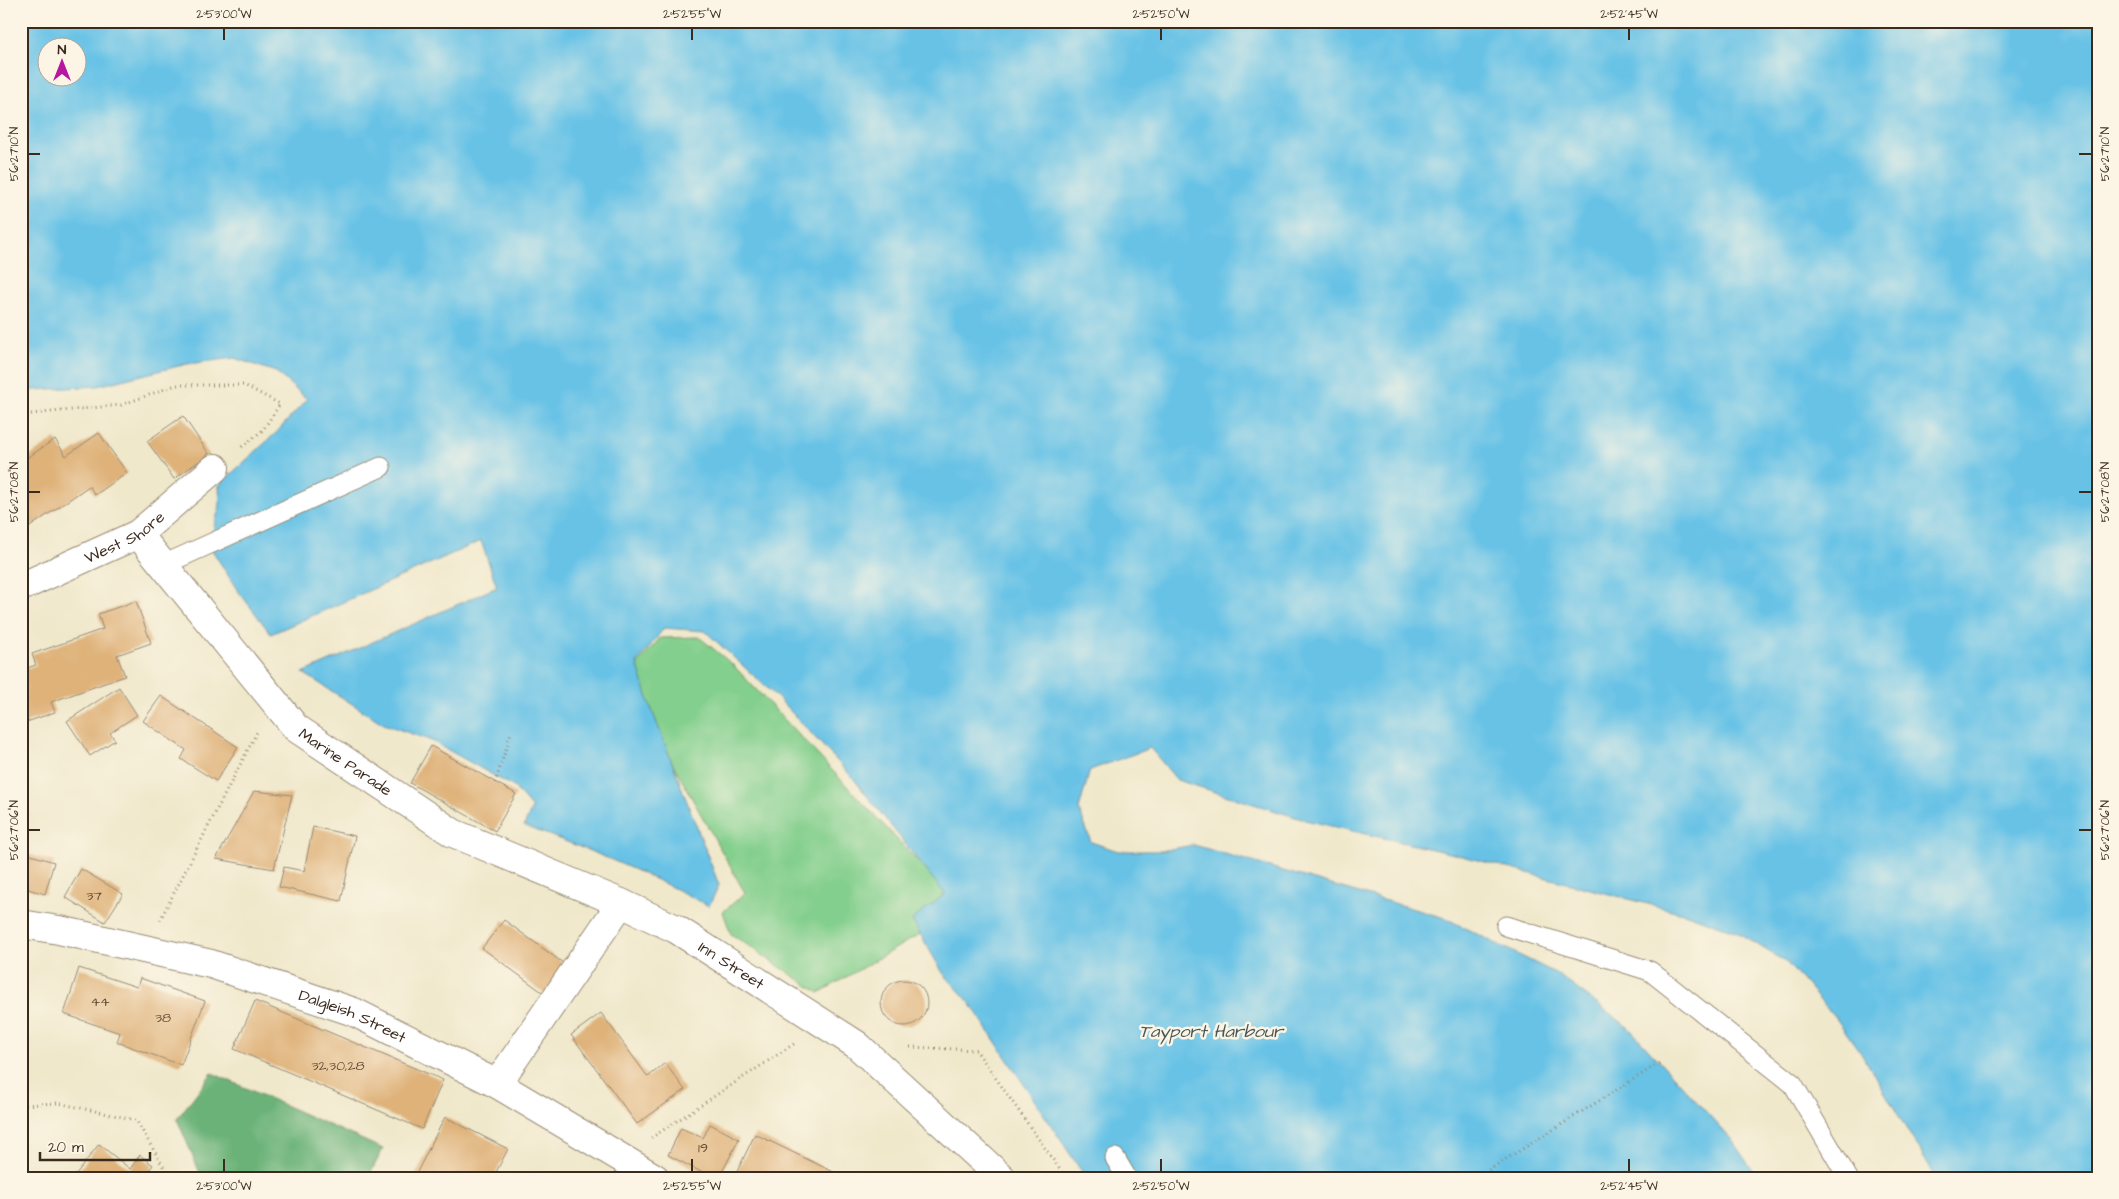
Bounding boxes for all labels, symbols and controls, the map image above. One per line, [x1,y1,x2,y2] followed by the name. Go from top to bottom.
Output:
[196,6,252,23] text: 2°53'00"W
[663,6,722,23] text: 2°52'55"W
[1133,6,1190,23] text: 2°52'50"W
[1600,6,1659,23] text: 2°52'45"W
[38,38,88,88] north arrow
[58,40,67,60] text: N
[6,126,23,181] text: 56°27'10"N
[2097,126,2114,181] text: 56°27'10"N
[6,461,23,522] text: 56°27'08"N
[2097,461,2114,522] text: 56°27'08"N
[81,506,170,569] street label: West Shore
[294,723,396,801] street label: Marine Parade
[6,799,23,860] text: 56°27'06"N
[2097,799,2114,860] text: 56°27'06"N
[86,886,102,906] house number: 37
[694,936,769,995] street label: Inn Street
[296,984,410,1049] street label: Dalgleish Street
[90,992,110,1012] house number: 44
[155,1008,171,1028] house number: 38
[1139,1019,1285,1045] water label: Tayport Harbour
[311,1056,365,1076] house number: 32,30,28
[40,1129,150,1161] scale bar
[48,1137,84,1158] text: 20 m
[698,1138,708,1158] house number: 19
[196,1178,252,1195] text: 2°53'00"W
[663,1178,722,1195] text: 2°52'55"W
[1133,1178,1190,1195] text: 2°52'50"W
[1600,1178,1659,1195] text: 2°52'45"W

